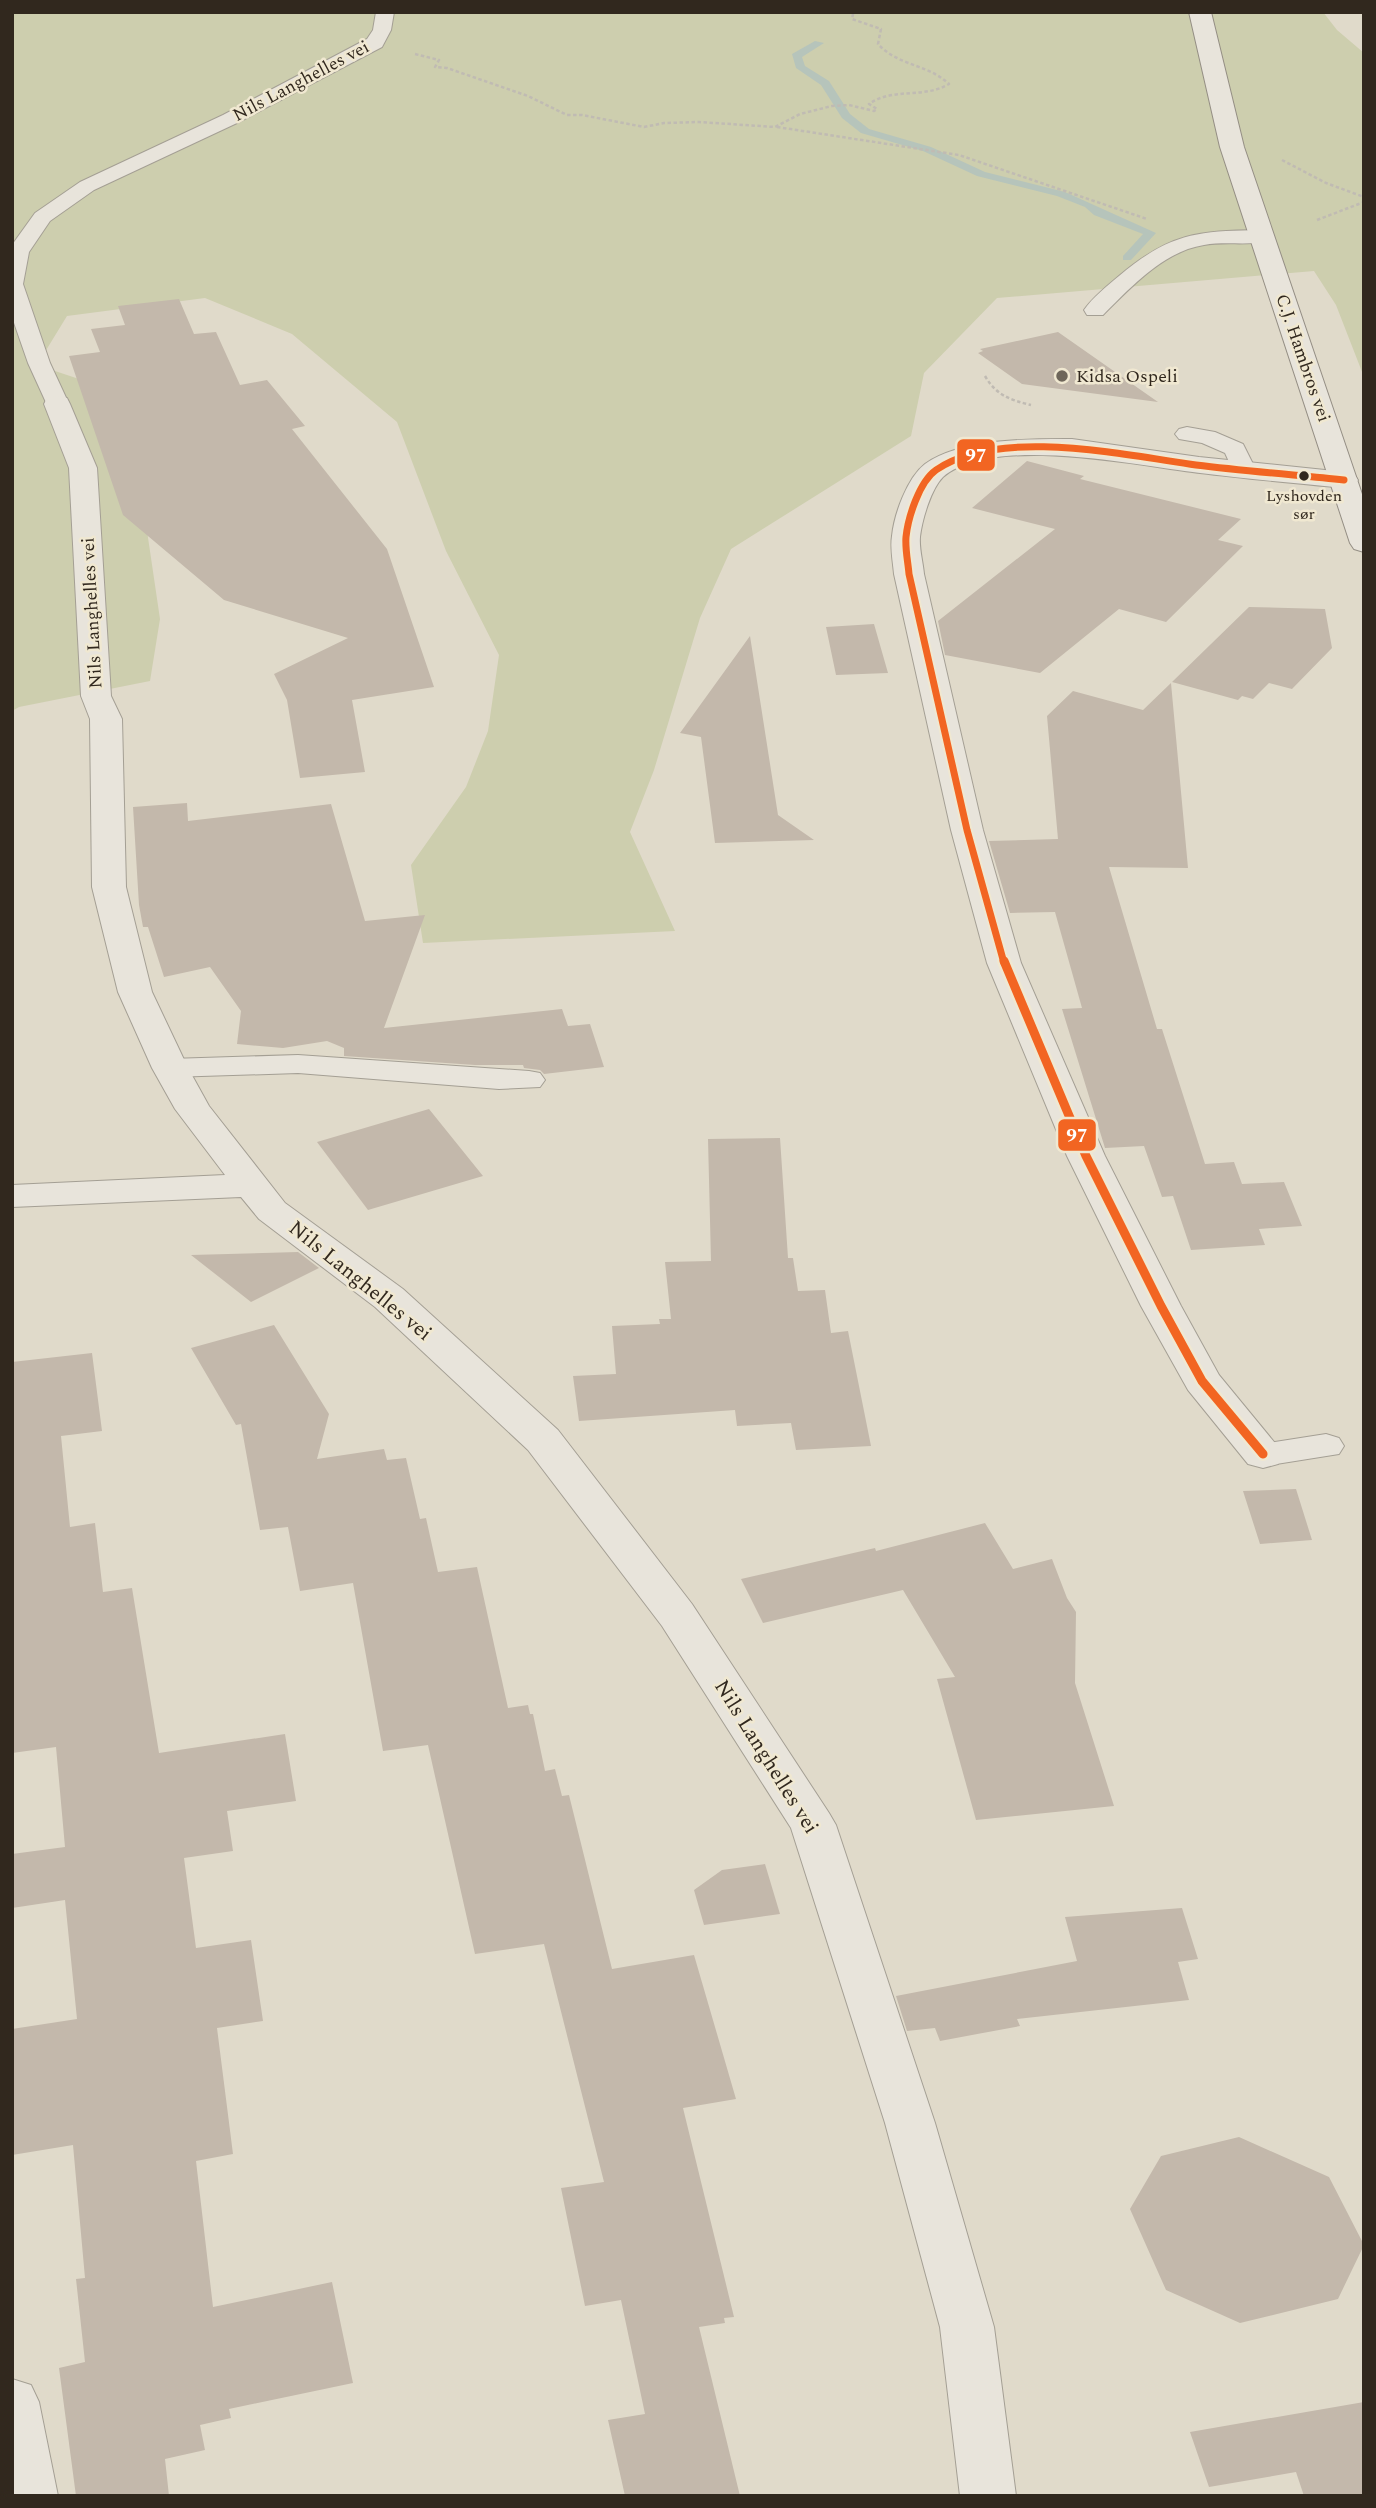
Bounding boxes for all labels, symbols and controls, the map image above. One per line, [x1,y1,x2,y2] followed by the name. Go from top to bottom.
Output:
[228,34,374,128] street label: Nils Langhelles vei
[1268,290,1338,426] street label: C.J. Hambros vei
[1076,363,1178,390] place label: Kidsa Ospeli
[1054,368,1070,384] marker: Kidsa Ospeli
[956,438,996,472] line badge: 97
[965,442,987,471] text: 97
[1297,469,1311,483] marker: Lyshovden sør
[1266,484,1342,526] place label: Lyshovden sør
[75,537,109,689] street label: Nils Langhelles vei
[1057,1118,1097,1152] line badge: 97
[1066,1122,1088,1151] text: 97
[281,1213,439,1349] street label: Nils Langhelles vei
[706,1674,826,1840] street label: Nils Langhelles vei

